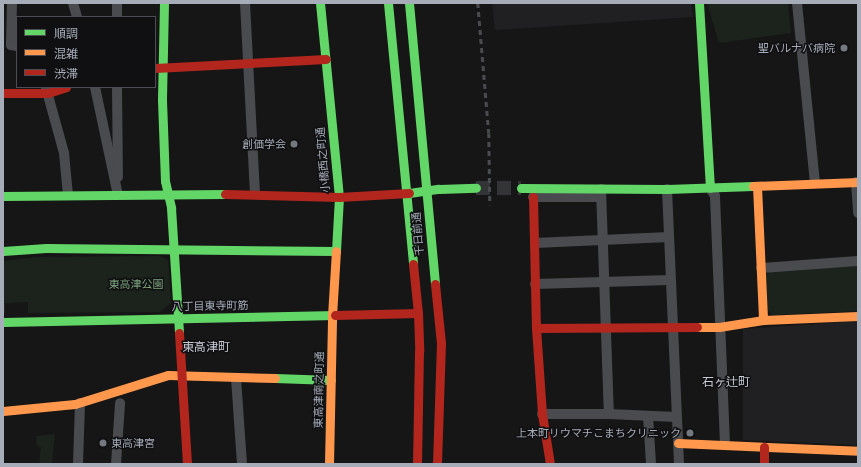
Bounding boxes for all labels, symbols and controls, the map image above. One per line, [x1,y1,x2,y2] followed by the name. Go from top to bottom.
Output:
[16,16,156,88] legend
[54,27,78,41] text: 順調
[758,41,835,55] place label: 聖バルナバ病院
[838,42,850,54] marker: 聖バルナバ病院
[54,47,78,61] text: 混雑
[54,67,78,81] text: 渋滞
[314,127,332,193] street label: 小橋西之町通
[242,137,286,151] place label: 創価学会
[289,139,299,149] marker: 創価学会
[410,212,426,256] street label: 千日前通
[109,277,163,291] park label: 東高津公園
[171,299,249,313] street label: 八丁目東寺町筋
[182,341,230,355] district label: 東高津町
[312,351,326,429] street label: 東高津南之町通
[702,376,750,390] district label: 石ヶ辻町
[516,426,681,440] place label: 上本町リウマチこまちクリニック
[684,427,696,439] marker: 上本町リウマチこまちクリニック
[111,436,155,450] place label: 東高津宮
[98,438,108,448] marker: 東高津宮

